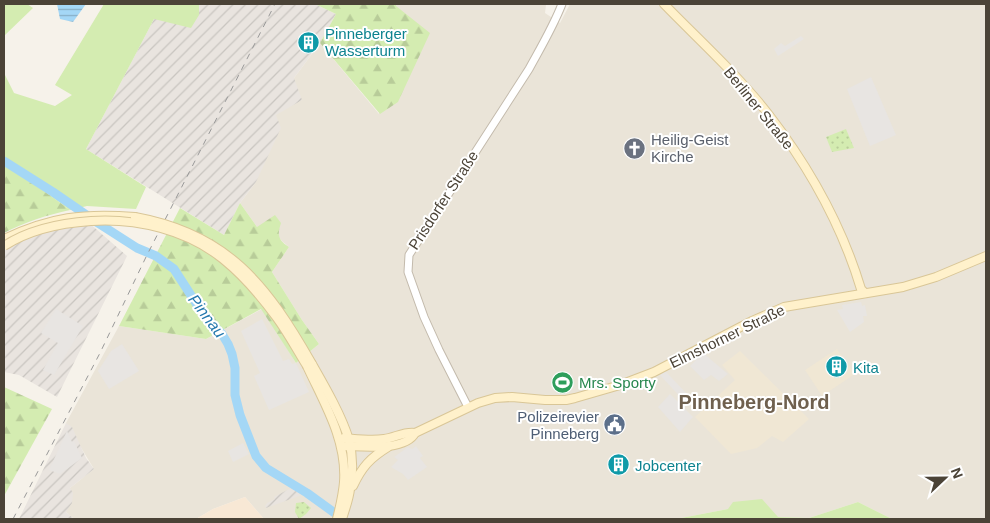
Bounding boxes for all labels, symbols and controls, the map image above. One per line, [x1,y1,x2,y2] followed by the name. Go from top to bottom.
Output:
[325,25,407,59] place label: Pinneberger Wasserturm
[297,30,321,54] building icon: Pinneberger Wasserturm
[721,63,797,153] street label: Berliner Straße
[651,131,729,165] place label: Heilig-Geist Kirche
[623,136,647,160] church icon: Heilig-Geist Kirche
[405,147,481,253] street label: Prisdorfer Straße
[185,291,229,341] water label: Pinnau
[667,301,787,371] street label: Elmshorner Straße
[825,355,849,379] building icon: Kita
[853,359,880,376] place label: Kita
[551,370,575,394] sports icon: Mrs. Sporty
[579,374,656,391] place label: Mrs. Sporty
[678,391,830,413] district label: Pinneberg-Nord
[517,408,599,442] place label: Polizeirevier Pinneberg
[603,413,627,437] public building icon: Polizeirevier Pinneberg
[607,453,631,477] building icon: Jobcenter
[920,453,970,503] north arrow
[635,457,701,474] place label: Jobcenter
[948,465,966,481] text: N

